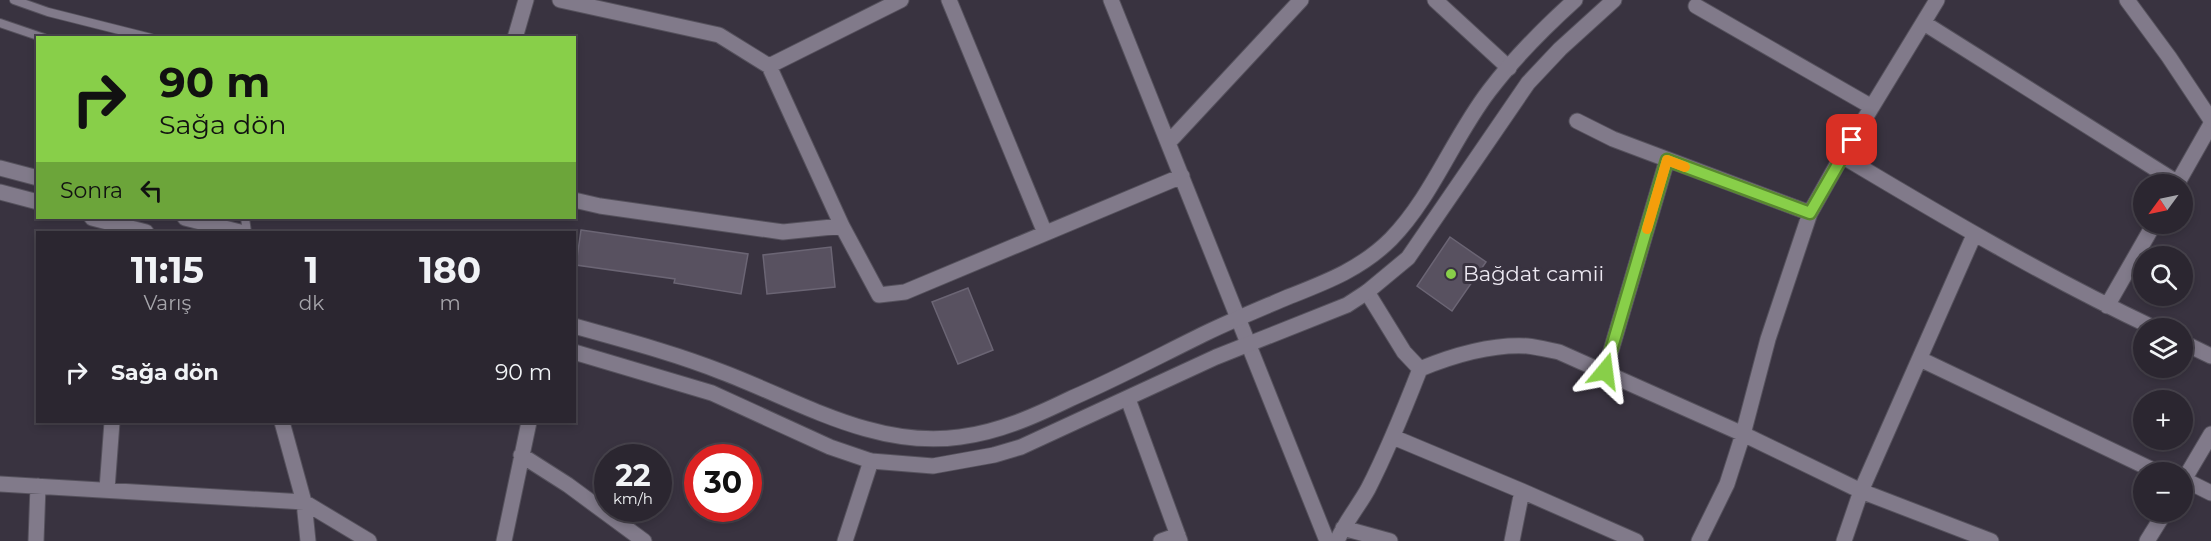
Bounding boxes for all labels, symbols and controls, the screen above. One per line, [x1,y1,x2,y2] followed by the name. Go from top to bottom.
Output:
[159,56,270,108] text: 90 m
[60,60,138,138] icon: right
[159,108,287,141] text: Sağa dön
[1826,114,1877,165] pin
[1835,123,1868,156] icon: arrive
[135,174,168,207] icon: left
[2133,174,2193,234] north arrow
[2133,174,2193,522] map controls
[60,177,123,204] text: Sonra
[2133,246,2193,306] button: search
[131,248,204,292] text: 11:15
[304,248,319,292] text: 1
[419,248,481,292] text: 180
[1463,261,1604,286] place label: Bağdat camii
[1444,267,1458,281] marker: Bağdat camii
[144,291,191,315] text: Varış
[299,291,324,315] text: dk
[439,291,461,315] text: m
[2133,318,2193,378] button: layers
[1573,339,1637,403] position arrow
[60,356,93,389] icon: right
[111,359,219,386] text: Sağa dön
[495,359,552,386] text: 90 m
[2133,390,2193,450] button: +
[684,444,762,522] speed limit sign: 30
[615,457,651,494] text: 22
[2133,462,2193,522] button: −
[613,489,653,508] text: km/h

